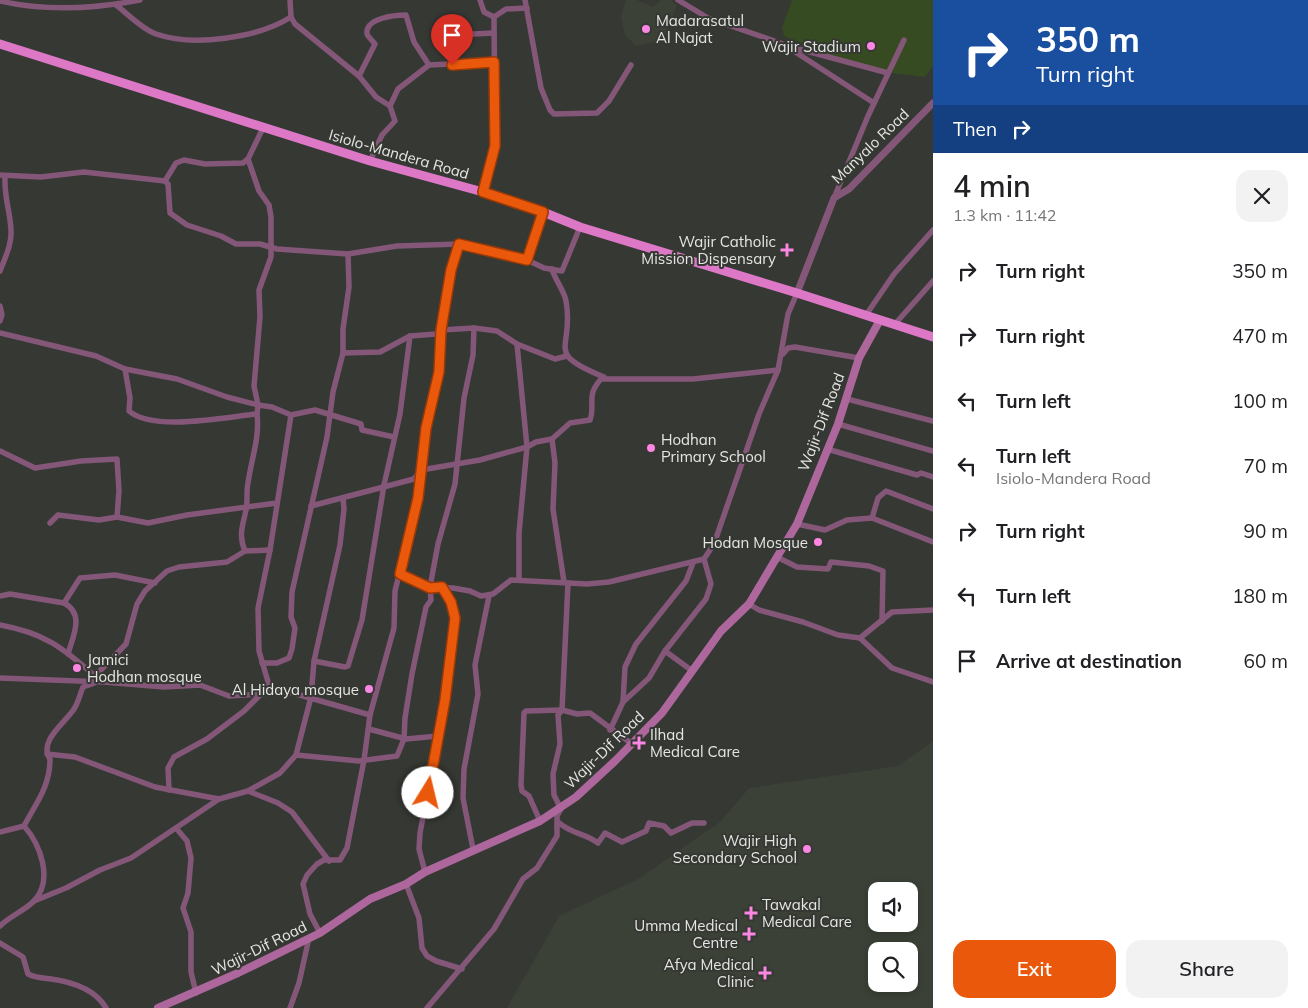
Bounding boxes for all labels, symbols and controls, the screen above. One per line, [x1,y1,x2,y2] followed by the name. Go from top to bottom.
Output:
[656,11,744,47] place label: Madarasatul Al Najat
[431,14,473,65] pin
[1036,17,1140,61] text: 350 m
[953,20,1018,85] icon: right
[438,21,466,49] icon: arrive
[640,23,652,35] marker: Madarasatul Al Najat
[762,37,861,56] place label: Wajir Stadium
[865,40,877,52] marker: Wajir Stadium
[1036,60,1134,88] text: Turn right
[827,104,913,188] street label: Manyalo Road
[1007,115,1035,143] icon: right
[953,117,997,141] text: Then
[327,125,471,183] street label: Isiolo-Mandera Road
[953,167,1031,205] text: 4 min
[1236,170,1288,222] button: close
[953,205,1056,225] text: 1.3 km · 11:42
[641,232,776,268] place label: Wajir Catholic Mission Dispensary
[780,243,794,257] marker: Wajir Catholic Mission Dispensary
[953,257,981,285] icon: right
[996,259,1085,283] text: Turn right
[1232,259,1288,283] text: 350 m
[953,322,981,350] icon: right
[996,324,1085,348] text: Turn right
[1232,324,1288,348] text: 470 m
[793,370,849,474] street label: Wajir-Dif Road
[953,387,981,415] icon: left
[996,389,1071,413] text: Turn left
[1232,389,1288,413] text: 100 m
[661,430,766,466] place label: Hodhan Primary School
[645,442,657,454] marker: Hodhan Primary School
[996,444,1071,468] text: Turn left
[953,452,981,480] icon: left
[1244,454,1288,478] text: 70 m
[996,468,1151,488] text: Isiolo-Mandera Road
[953,517,981,545] icon: right
[996,519,1085,543] text: Turn right
[1244,519,1288,543] text: 90 m
[703,533,808,552] place label: Hodan Mosque
[812,536,824,548] marker: Hodan Mosque
[953,582,981,610] icon: left
[996,584,1071,608] text: Turn left
[1232,584,1288,608] text: 180 m
[953,647,981,675] icon: arrive
[996,649,1182,673] text: Arrive at destination
[1244,649,1288,673] text: 60 m
[87,650,202,686] place label: Jamici Hodhan mosque
[71,662,83,674] marker: Jamici Hodhan mosque
[232,680,359,699] place label: Al Hidaya mosque
[363,683,375,695] marker: Al Hidaya mosque
[560,707,648,793] street label: Wajir-Dif Road
[650,725,740,761] place label: Ilhad Medical Care
[632,736,646,750] marker: Ilhad Medical Care
[401,766,453,818] position arrow
[673,831,797,867] place label: Wajir High Secondary School
[801,843,813,855] marker: Wajir High Secondary School
[868,882,918,992] map controls
[868,882,918,932] button: sound
[762,895,852,931] place label: Tawakal Medical Care
[744,906,758,920] marker: Tawakal Medical Care
[634,916,738,952] place label: Umma Medical Centre
[208,917,310,979] street label: Wajir-Dif Road
[742,927,756,941] marker: Umma Medical Centre
[953,940,1116,998] button: Exit
[1126,940,1288,998] button: Share
[868,942,918,992] button: search
[664,955,754,991] place label: Afya Medical Clinic
[758,966,772,980] marker: Afya Medical Clinic

